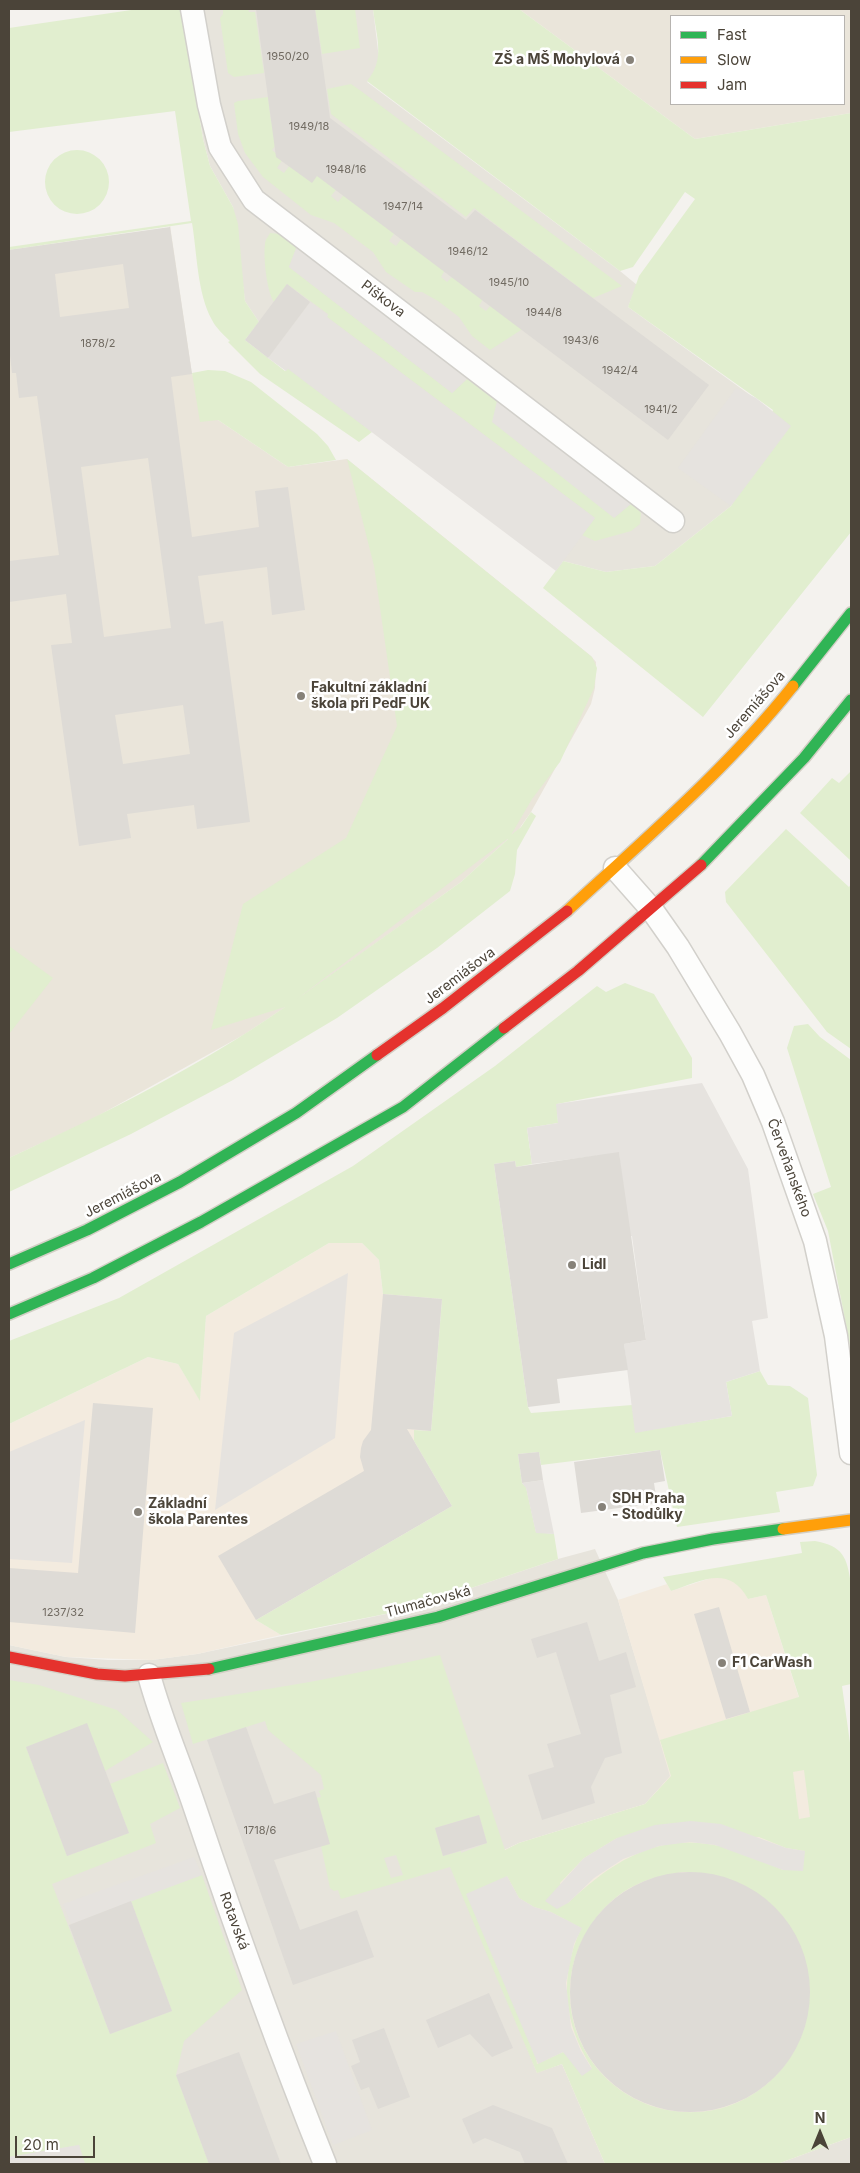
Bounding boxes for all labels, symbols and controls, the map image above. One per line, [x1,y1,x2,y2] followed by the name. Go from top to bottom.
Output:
[670,15,845,105] legend
[717,25,747,44] text: Fast
[267,50,309,64] house number: 1950/20
[717,50,751,69] text: Slow
[494,52,620,68] place label: ZŠ a MŠ Mohylová
[624,54,636,66] marker: ZŠ a MŠ Mohylová
[717,75,747,94] text: Jam
[289,120,329,134] house number: 1949/18
[326,163,366,177] house number: 1948/16
[383,200,423,214] house number: 1947/14
[448,245,488,259] house number: 1946/12
[489,276,529,290] house number: 1945/10
[358,277,408,321] street label: Píškova
[526,306,562,320] house number: 1944/8
[563,334,599,348] house number: 1943/6
[81,337,115,351] house number: 1878/2
[602,364,638,378] house number: 1942/4
[644,403,678,417] house number: 1941/2
[721,668,789,742] street label: Jeremiášova
[311,680,430,712] place label: Fakultní základní škola při PedF UK
[295,690,307,702] marker: Fakultní základní škola při PedF UK
[421,944,499,1008] street label: Jeremiášova
[763,1116,815,1220] street label: Červeňanského
[82,1168,164,1222] street label: Jeremiášova
[582,1257,606,1273] place label: Lidl
[566,1259,578,1271] marker: Lidl
[612,1491,685,1524] place label: SDH Praha - Stodůlky
[148,1496,248,1528] place label: Základní škola Parentes
[596,1501,608,1513] marker: SDH Praha - Stodůlky
[132,1506,144,1518] marker: Základní škola Parentes
[383,1583,473,1621] street label: Tlumačovská
[42,1606,84,1620] house number: 1237/32
[732,1655,812,1671] place label: F1 CarWash
[716,1657,728,1669] marker: F1 CarWash
[244,1824,276,1838] house number: 1718/6
[216,1890,252,1952] street label: Rotavská
[795,2108,845,2158] north arrow
[815,2109,825,2126] text: N
[18,2126,98,2158] scale bar
[23,2135,59,2154] text: 20 m

